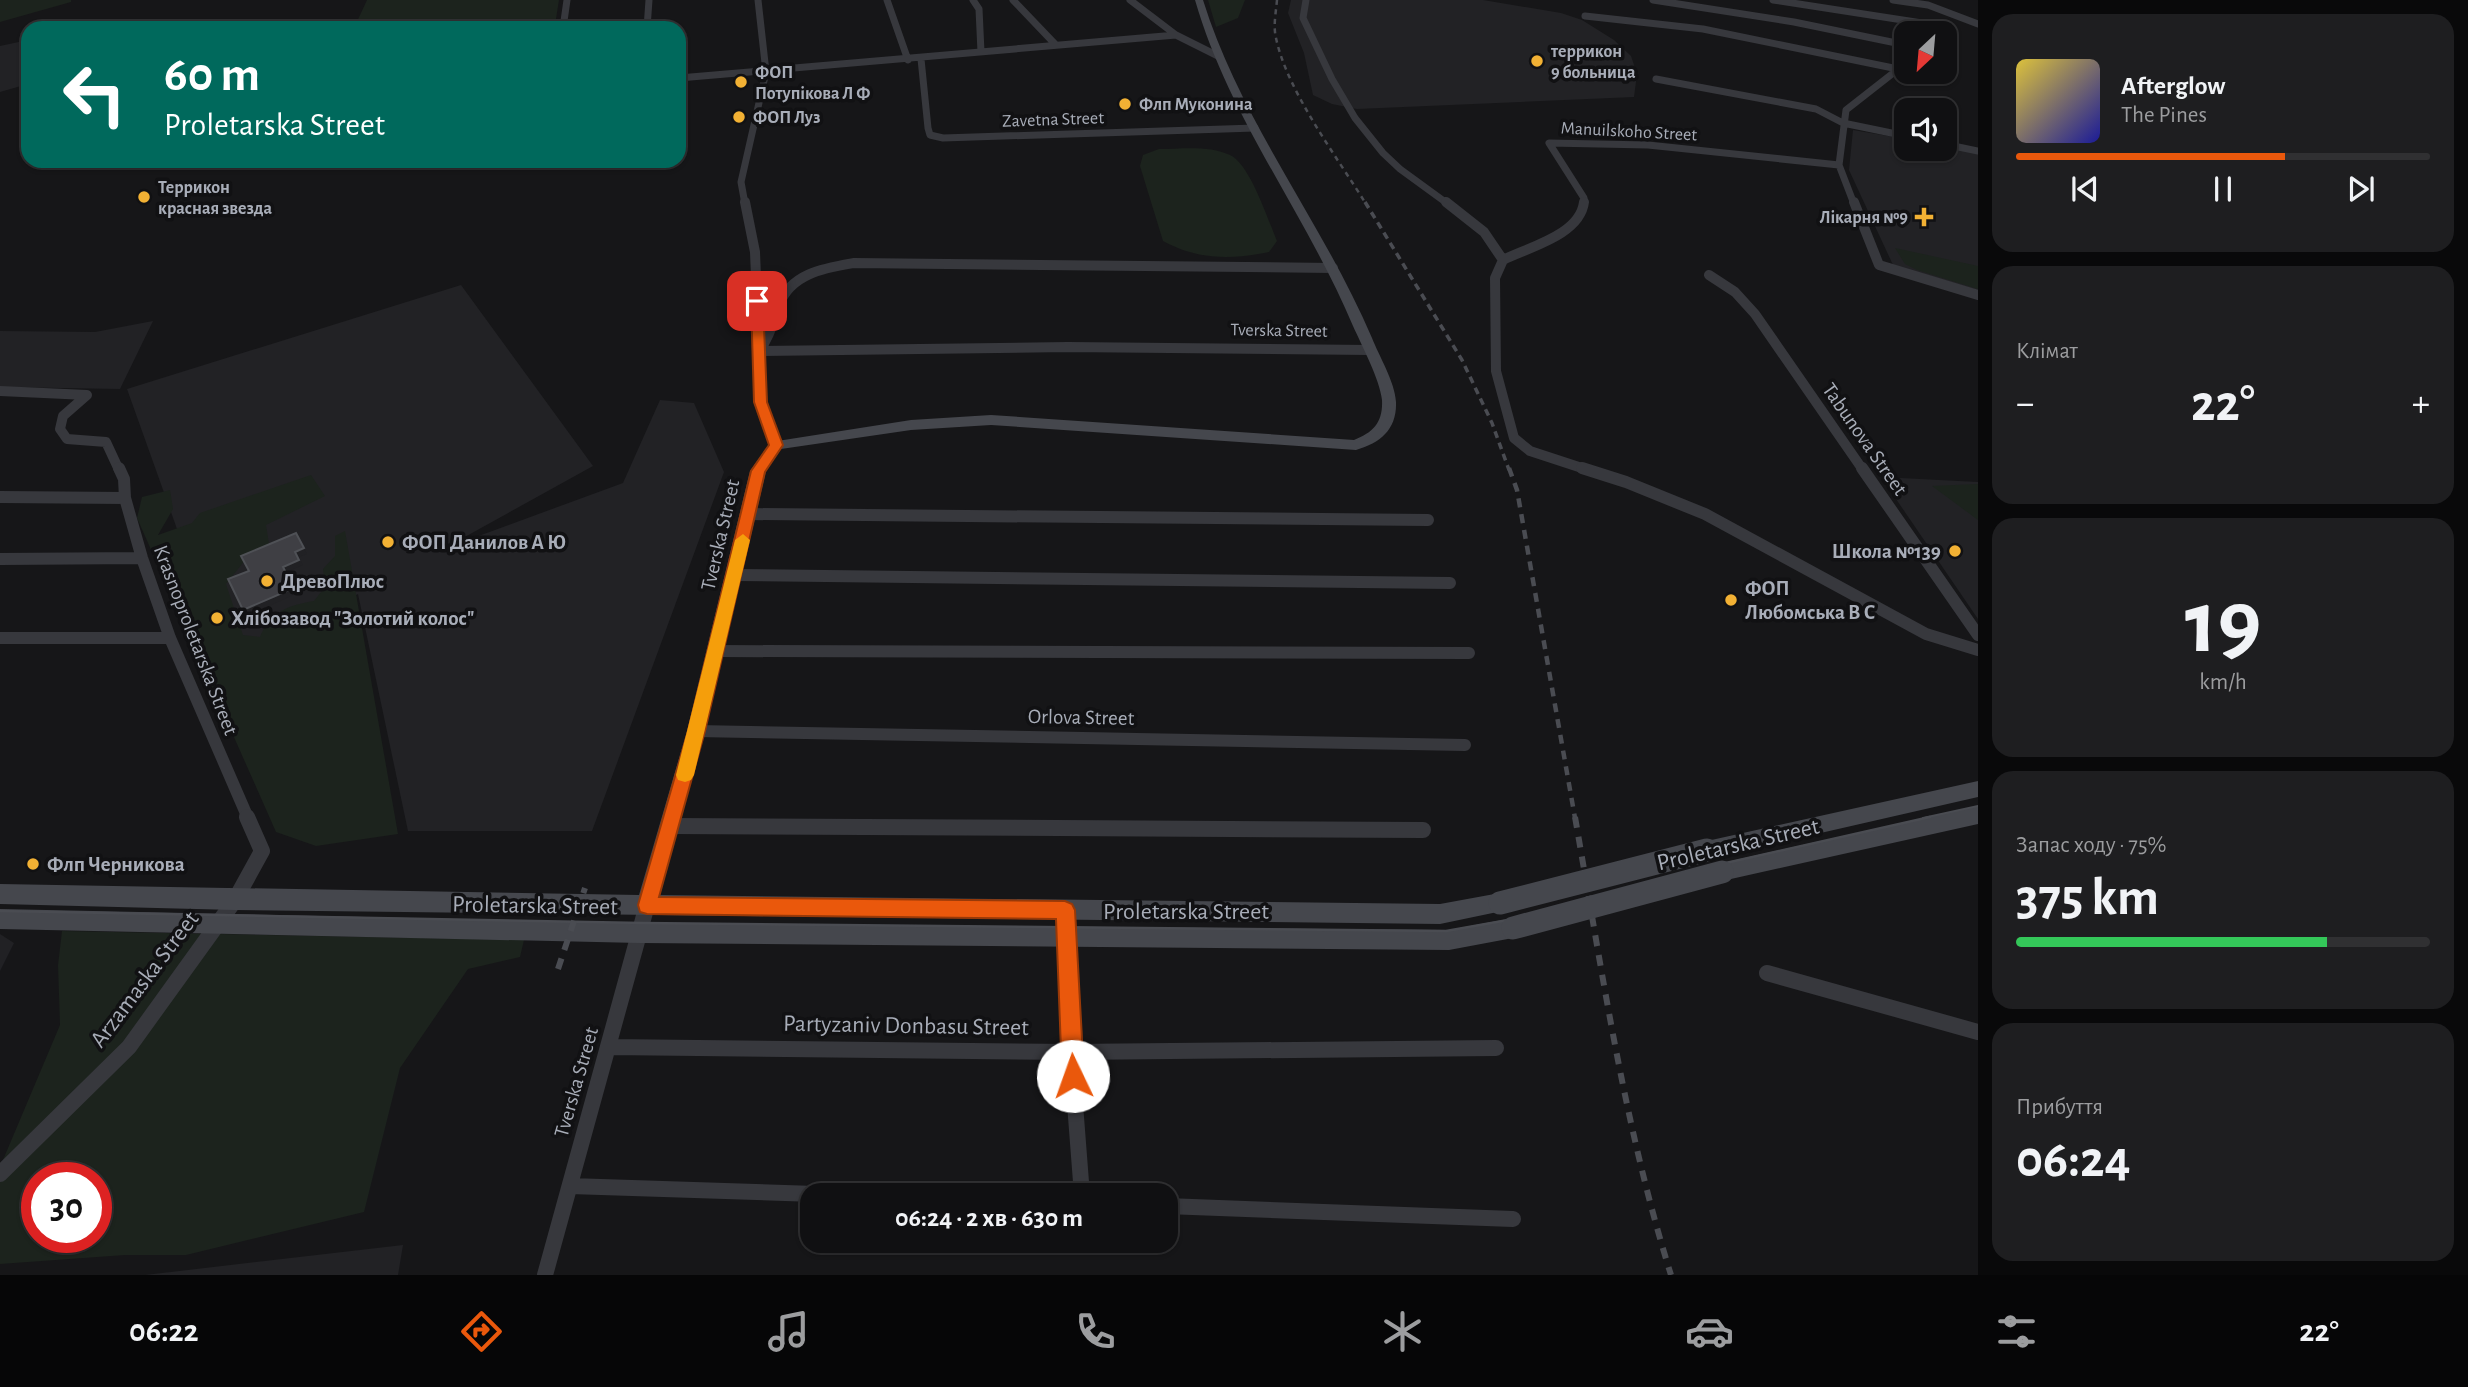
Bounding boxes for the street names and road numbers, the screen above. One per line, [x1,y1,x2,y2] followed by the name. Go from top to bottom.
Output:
[1002,109,1105,131] street label: Zavetna Street
[1560,119,1698,145] street label: Manuilskoho Street
[1230,321,1328,341] street label: Tverska Street
[1818,379,1911,500] street label: Tabunova Street
[697,477,744,593] street label: Tverska Street
[150,542,242,738] street label: Krasnoproletarska Street
[1028,706,1135,729] street label: Orlova Street
[1655,815,1822,875] street label: Proletarska Street
[452,893,618,919] street label: Proletarska Street
[1103,900,1269,924] street label: Proletarska Street
[86,907,204,1052] street label: Arzamaska Street
[783,1012,1029,1040] street label: Partyzaniv Donbasu Street
[551,1024,602,1140] street label: Tverska Street

